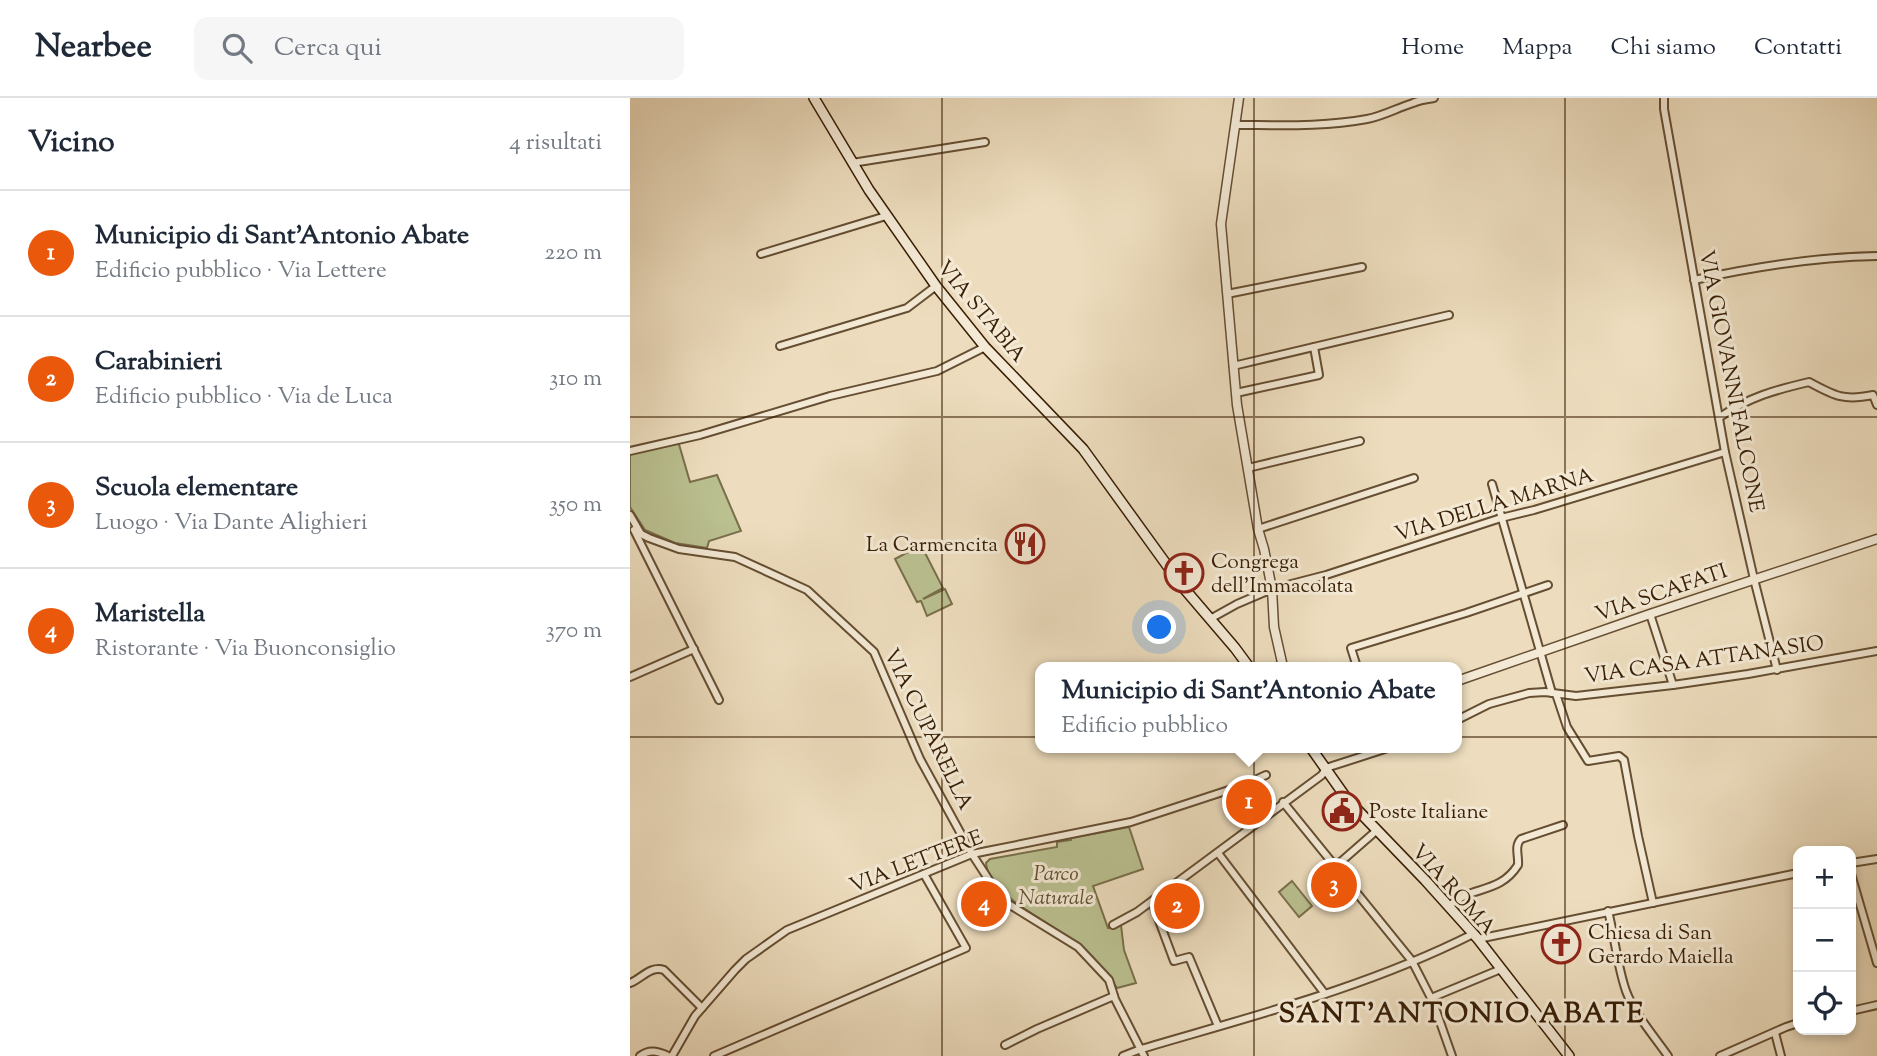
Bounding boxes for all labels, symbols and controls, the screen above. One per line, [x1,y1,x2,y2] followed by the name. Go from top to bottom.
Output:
[194,17,684,80] search box
[35,24,152,72] text: Nearbee
[218,29,256,67] icon: search
[274,30,382,67] text: Cerca qui
[1401,31,1464,65] text: Home
[1502,31,1573,65] text: Mappa
[1611,31,1716,65] text: Chi siamo
[1754,31,1842,65] text: Contatti
[28,122,115,165] text: Vicino
[509,127,602,160] text: 4 risultati
[95,218,469,255] text: Municipio di Sant'Antonio Abate
[47,237,55,270] text: 1
[544,237,602,270] text: 220 m
[1690,248,1770,516] street label: VIA GIOVANNI FALCONE
[95,255,387,288] text: Edificio pubblico · Via Lettere
[929,255,1032,370] street label: VIA STABIA
[95,344,222,381] text: Carabinieri
[46,363,56,396] text: 2
[549,363,602,396] text: 310 m
[95,381,393,414] text: Edificio pubblico · Via de Luca
[1391,461,1598,550] street label: VIA DELLA MARNA
[95,470,298,507] text: Scuola elementare
[46,489,56,522] text: 3
[549,489,602,522] text: 350 m
[95,507,367,540] text: Luogo · Via Dante Alighieri
[1004,523,1046,565] restaurant icon: La Carmencita
[866,531,998,561] place label: La Carmencita
[1211,548,1354,602] place label: Congrega dell'Immacolata
[1163,552,1205,594] church icon: Congrega dell'Immacolata
[1591,557,1732,631] street label: VIA SCAFATI
[95,596,205,633] text: Maristella
[1142,610,1176,644] your location
[45,615,57,648] text: 4
[546,615,602,648] text: 370 m
[1582,629,1826,693] street label: VIA CASA ATTANASIO
[95,633,396,666] text: Ristorante · Via Buonconsiglio
[875,644,979,816] street label: VIA CUPARELLA
[1035,662,1462,753] popup
[1061,673,1436,710] text: Municipio di Sant'Antonio Abate
[1061,710,1228,743] text: Edificio pubblico
[1226,776,1272,828] pin: 1
[1321,790,1363,832] public building icon: Poste Italiane
[1369,798,1488,828] place label: Poste Italiane
[846,824,988,902] street label: VIA LETTERE
[1403,838,1502,943] street label: VIA ROMA
[1793,846,1856,1035] map controls
[1793,846,1856,909] button: +
[1311,859,1357,911] pin: 3
[1019,860,1093,914] park label: Parco Naturale
[961,878,1007,930] pin: 4
[1154,880,1200,932] pin: 2
[1793,909,1856,972] button: −
[1588,919,1734,973] place label: Chiesa di San Gerardo Maiella
[1540,923,1582,965] church icon: Chiesa di San Gerardo Maiella
[1793,972,1856,1035] button: locate
[1279,995,1645,1035] district label: SANT'ANTONIO ABATE

